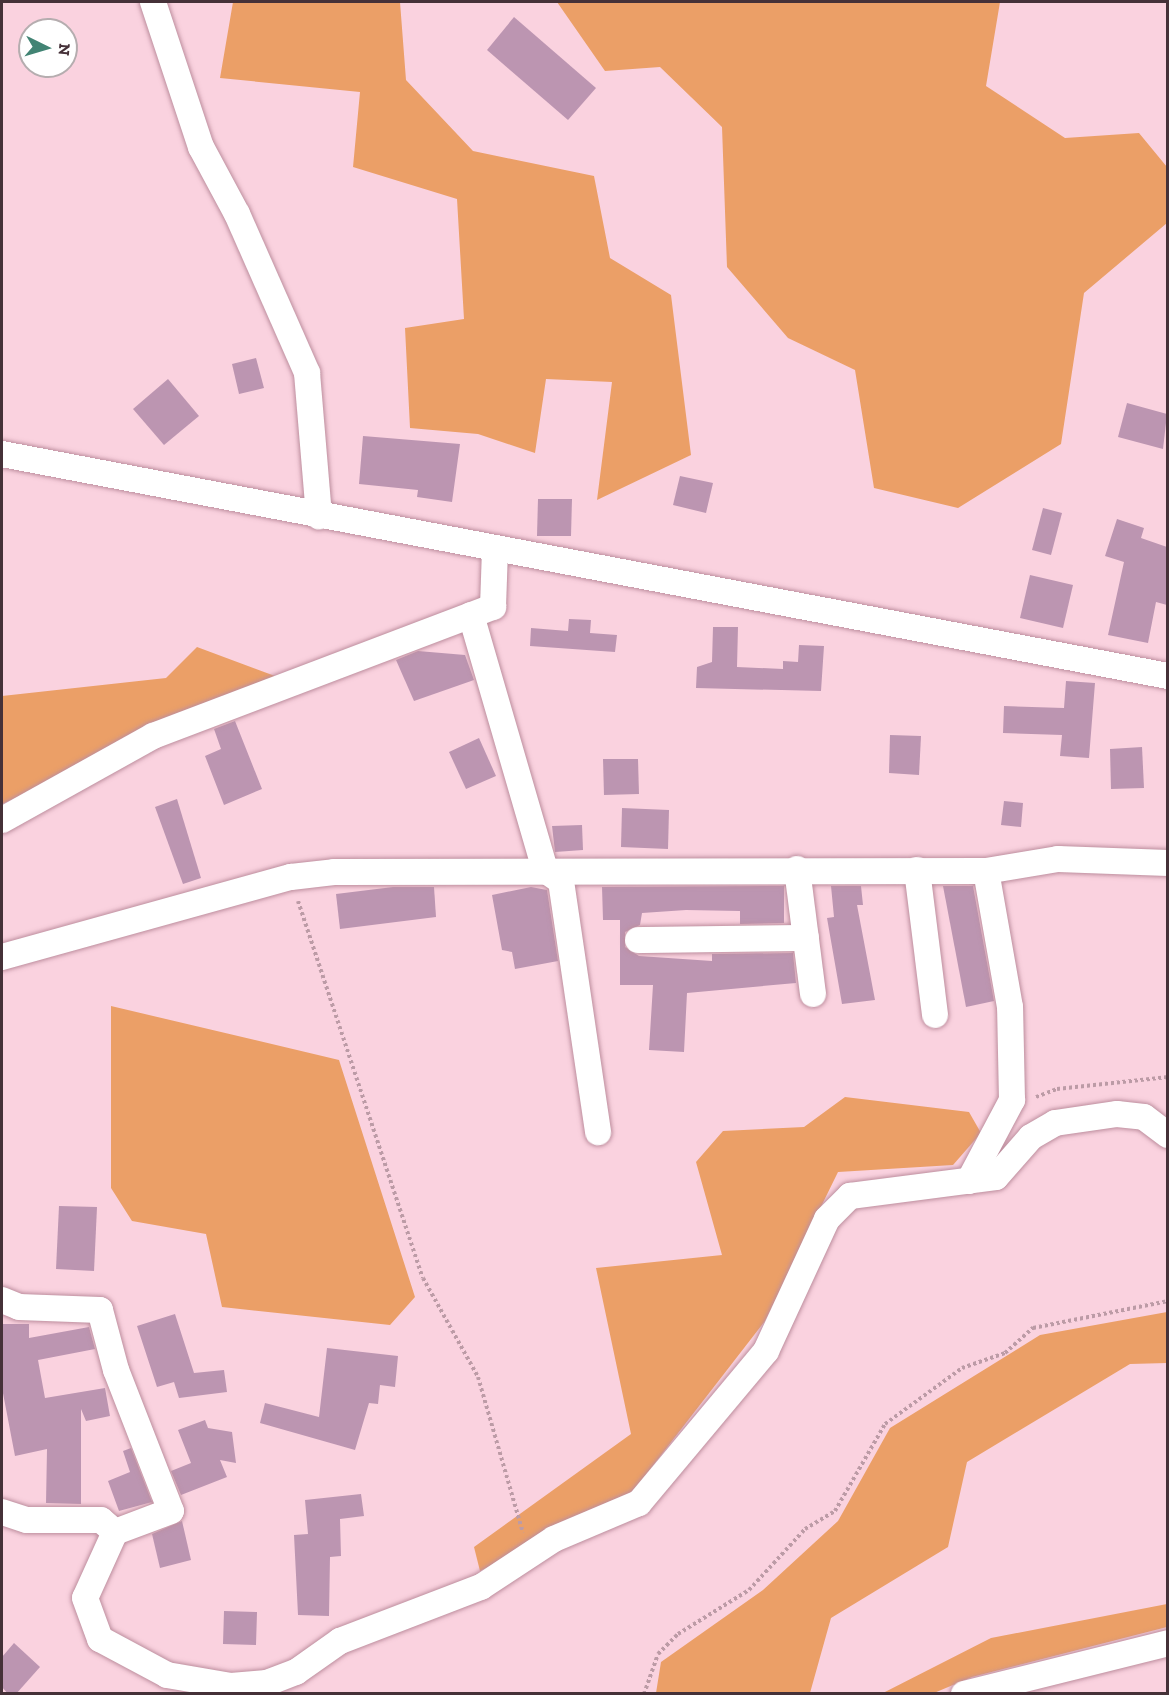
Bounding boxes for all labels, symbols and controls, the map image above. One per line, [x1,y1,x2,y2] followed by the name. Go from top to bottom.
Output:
[18,18,78,78] north arrow
[54,43,74,56] text: N

